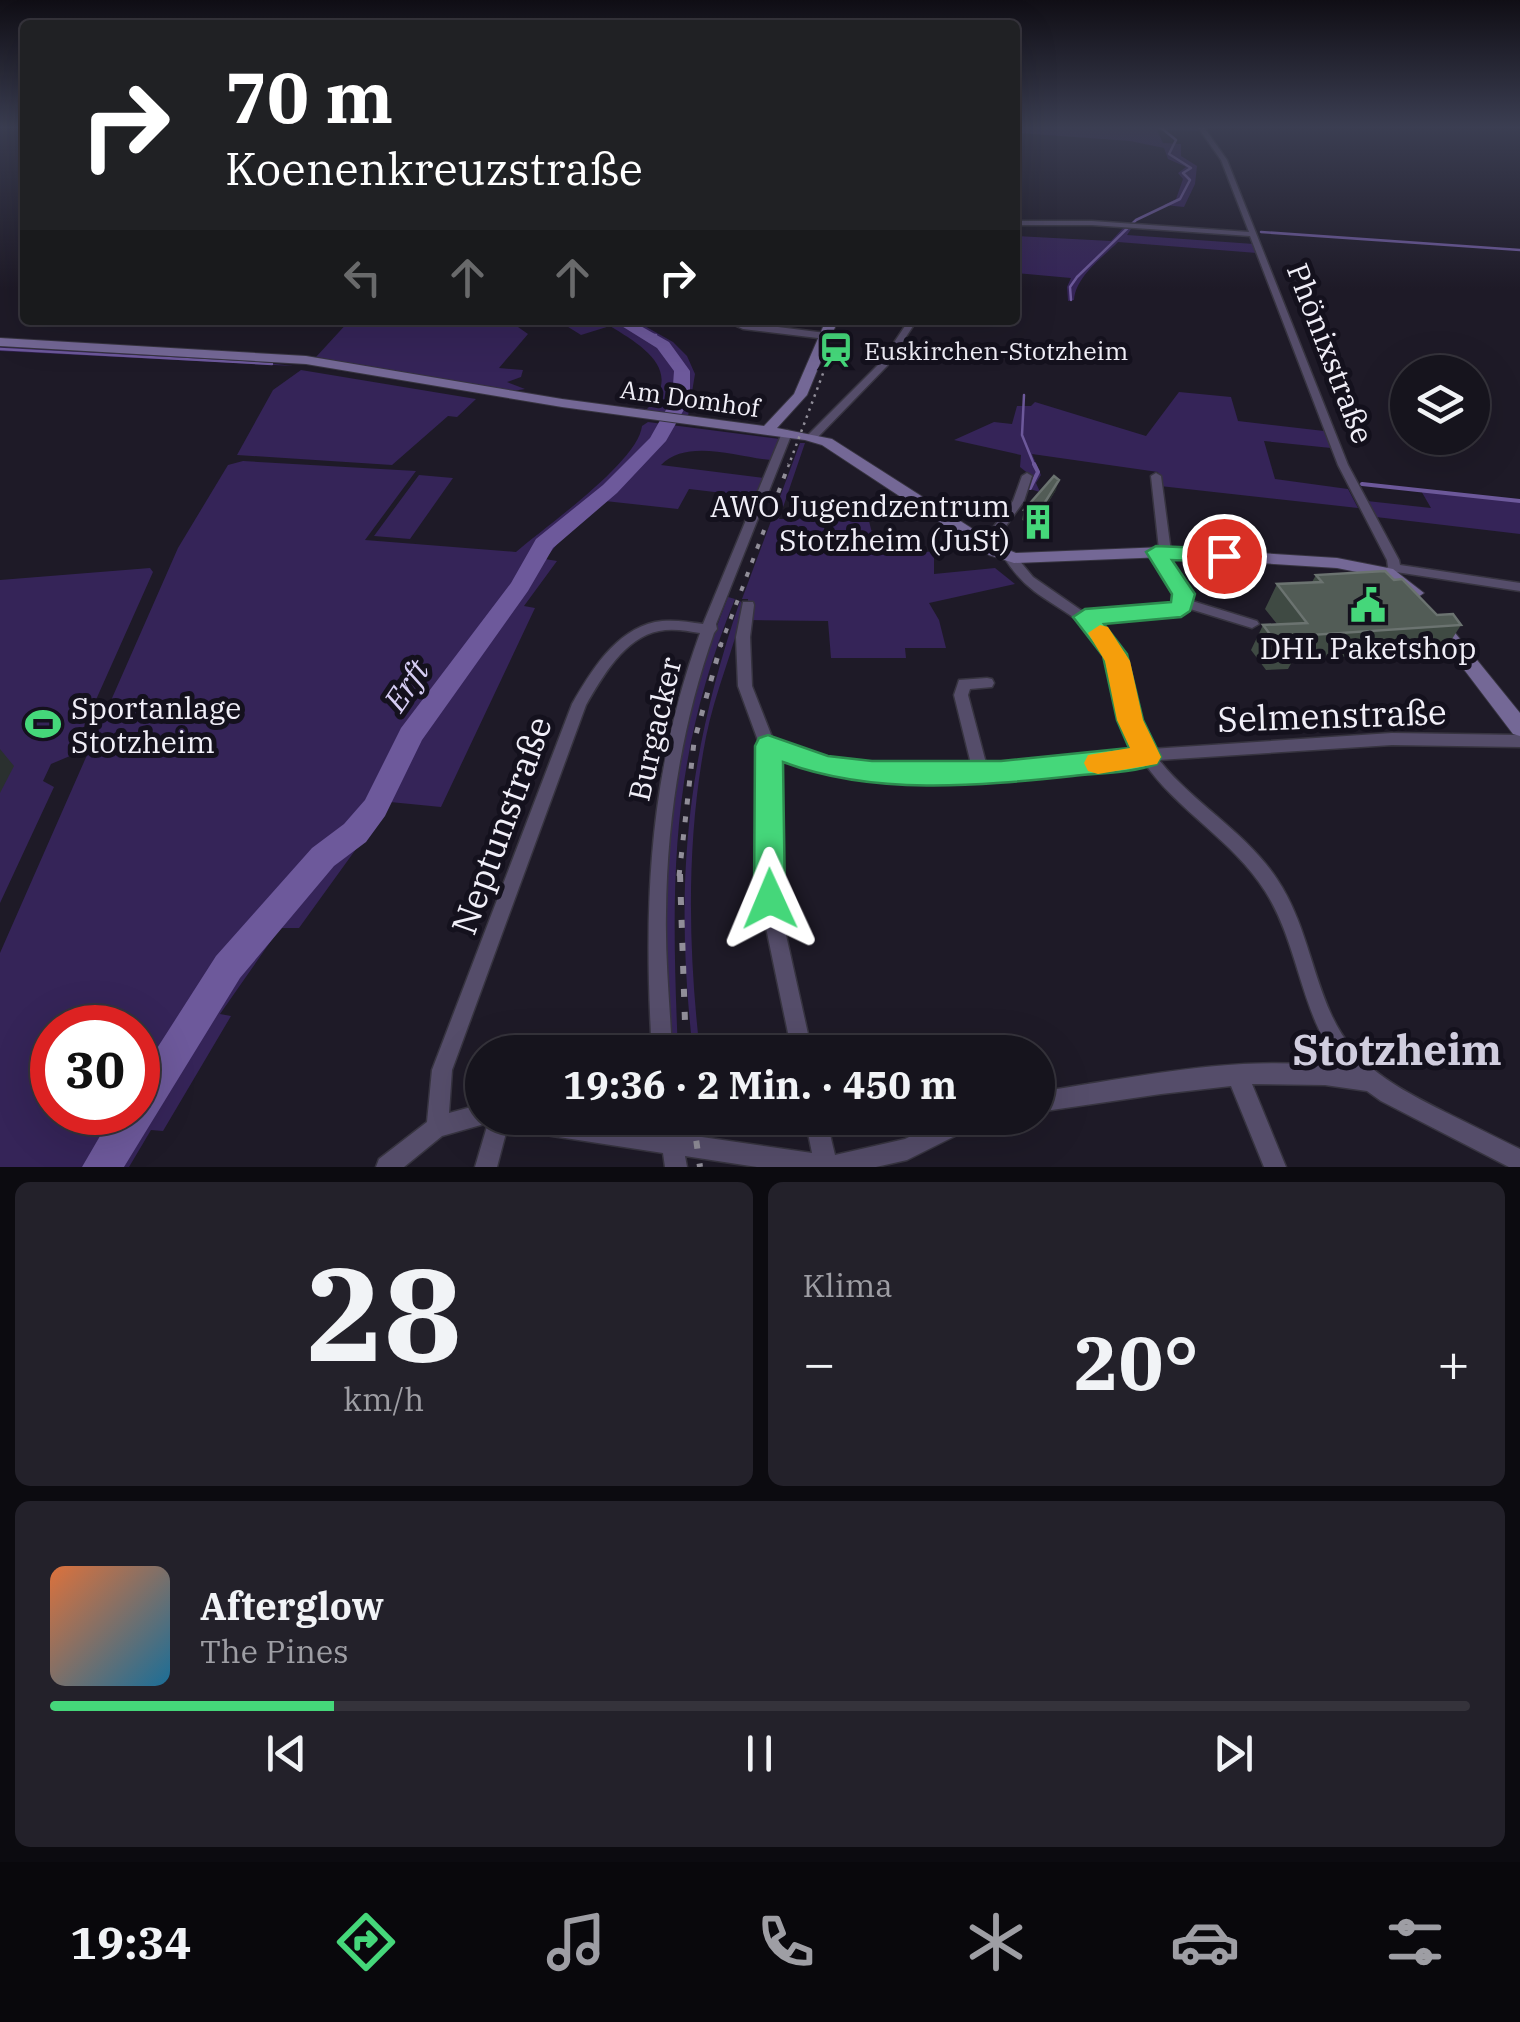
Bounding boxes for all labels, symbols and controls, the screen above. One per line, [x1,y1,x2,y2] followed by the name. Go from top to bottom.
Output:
[225,51,393,142] text: 70 m
[60,60,190,190] icon: right
[225,139,643,197] text: Koenenkreuzstraße
[335,250,390,305] icon: left
[440,250,495,305] icon: ahead
[545,250,600,305] icon: ahead
[650,250,705,305] icon: right
[1279,257,1383,449] street label: Phönixstraße
[817,331,855,369] station icon: Euskirchen-Stotzheim
[864,334,1128,367] place label: Euskirchen-Stotzheim
[1390,355,1490,455] map controls
[1390,355,1490,455] button: layers
[618,372,763,424] street label: Am Domhof
[710,486,1010,559] place label: AWO Jugendzentrum Stotzheim (JuSt)
[1019,503,1057,541] building icon: AWO Jugendzentrum Stotzheim (JuSt)
[1182,514,1267,599] pin
[1197,529,1252,584] icon: arrive
[1349,586,1387,624] public building icon: DHL Paketshop
[1260,628,1476,667] place label: DHL Paketshop
[373,650,439,720] water label: Erft
[619,653,689,805] street label: Burgacker
[71,688,241,761] place label: Sportanlage Stotzheim
[1217,688,1447,742] street label: Selmenstraße
[24,705,62,743] sports icon: Sportanlage Stotzheim
[440,710,562,940] street label: Neptunstraße
[718,847,822,951] position arrow
[30,1005,160,1135] speed limit sign: 30
[1292,1022,1502,1077] district label: Stotzheim
[563,1060,957,1109] text: 19:36 · 2 Min. · 450 m
[306,1228,462,1397] text: 28
[803,1264,893,1306] text: Klima
[1074,1313,1199,1411] text: 20°
[803,1327,836,1398] text: −
[1437,1327,1470,1398] text: +
[343,1378,424,1420] text: km/h
[200,1581,384,1630] text: Afterglow
[200,1630,349,1672] text: The Pines
[259,1726,314,1781] icon: previous
[732,1726,787,1781] icon: pause
[1206,1726,1261,1781] icon: next
[331,1907,401,1977] icon: directions
[541,1907,611,1977] icon: music
[751,1907,821,1977] icon: phone
[961,1907,1031,1977] icon: climate
[1170,1907,1240,1977] icon: car
[1380,1907,1450,1977] icon: filters
[70,1913,192,1971] text: 19:34

